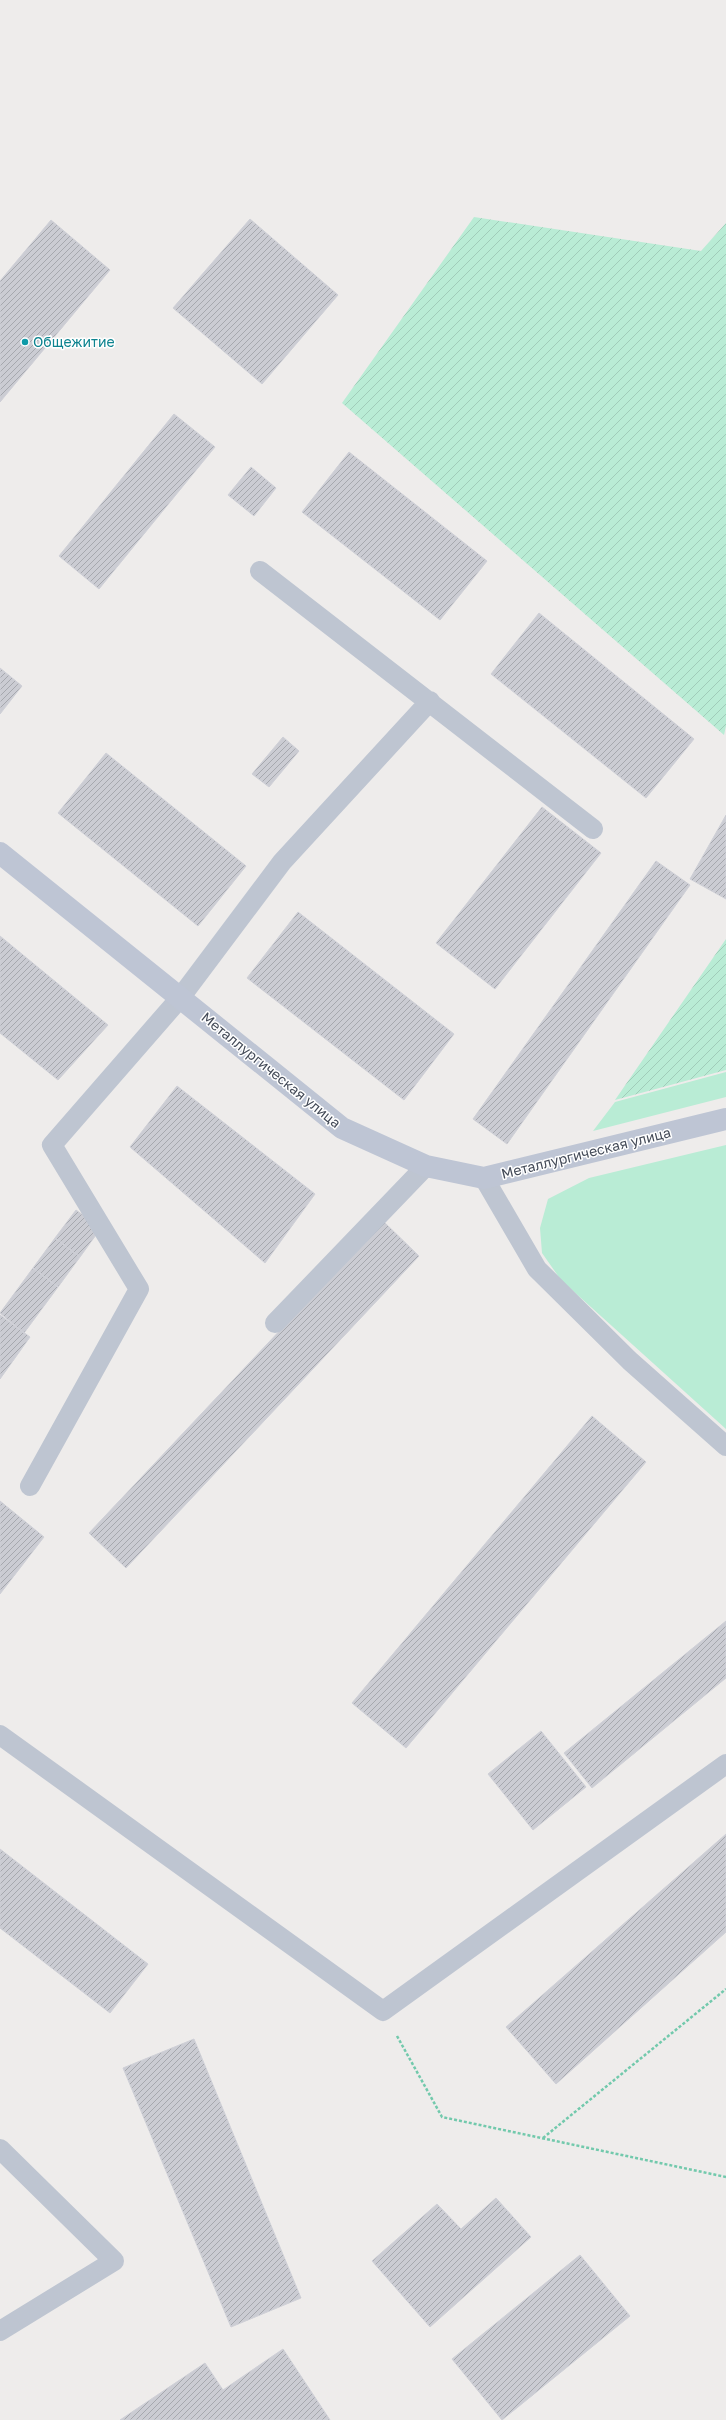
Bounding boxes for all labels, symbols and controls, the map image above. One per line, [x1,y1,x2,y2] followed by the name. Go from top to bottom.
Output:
[33,333,115,350] place label: Общежитие
[20,337,30,347] marker: Общежитие
[198,1008,344,1131] street label: Металлургическая улица
[499,1123,672,1182] street label: Металлургическая улица

